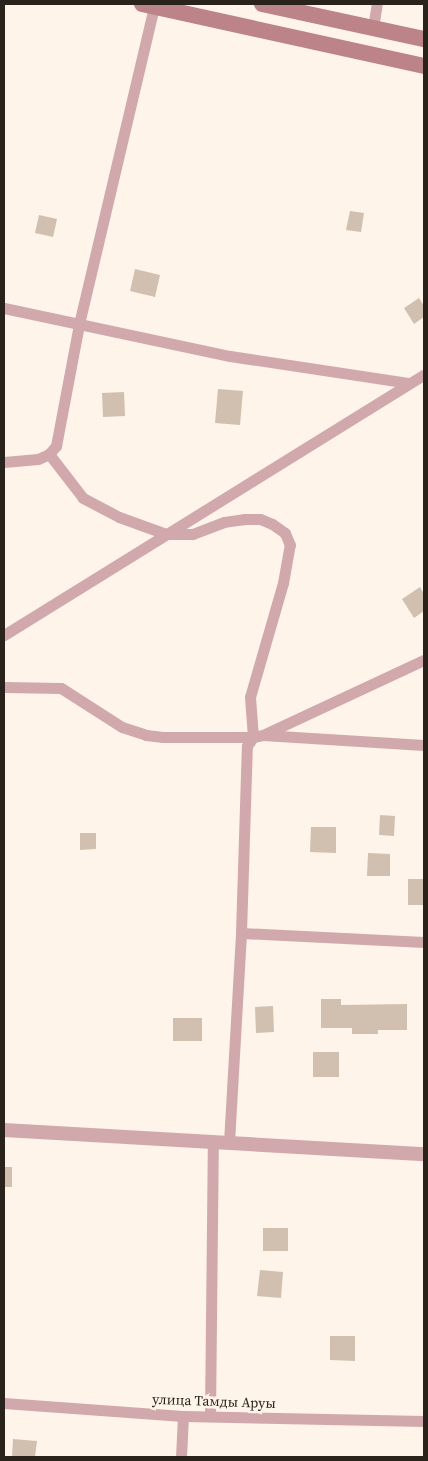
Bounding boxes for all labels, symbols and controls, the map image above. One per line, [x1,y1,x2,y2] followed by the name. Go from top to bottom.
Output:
[152,1390,276,1412] street label: улица Тамды Аруы

